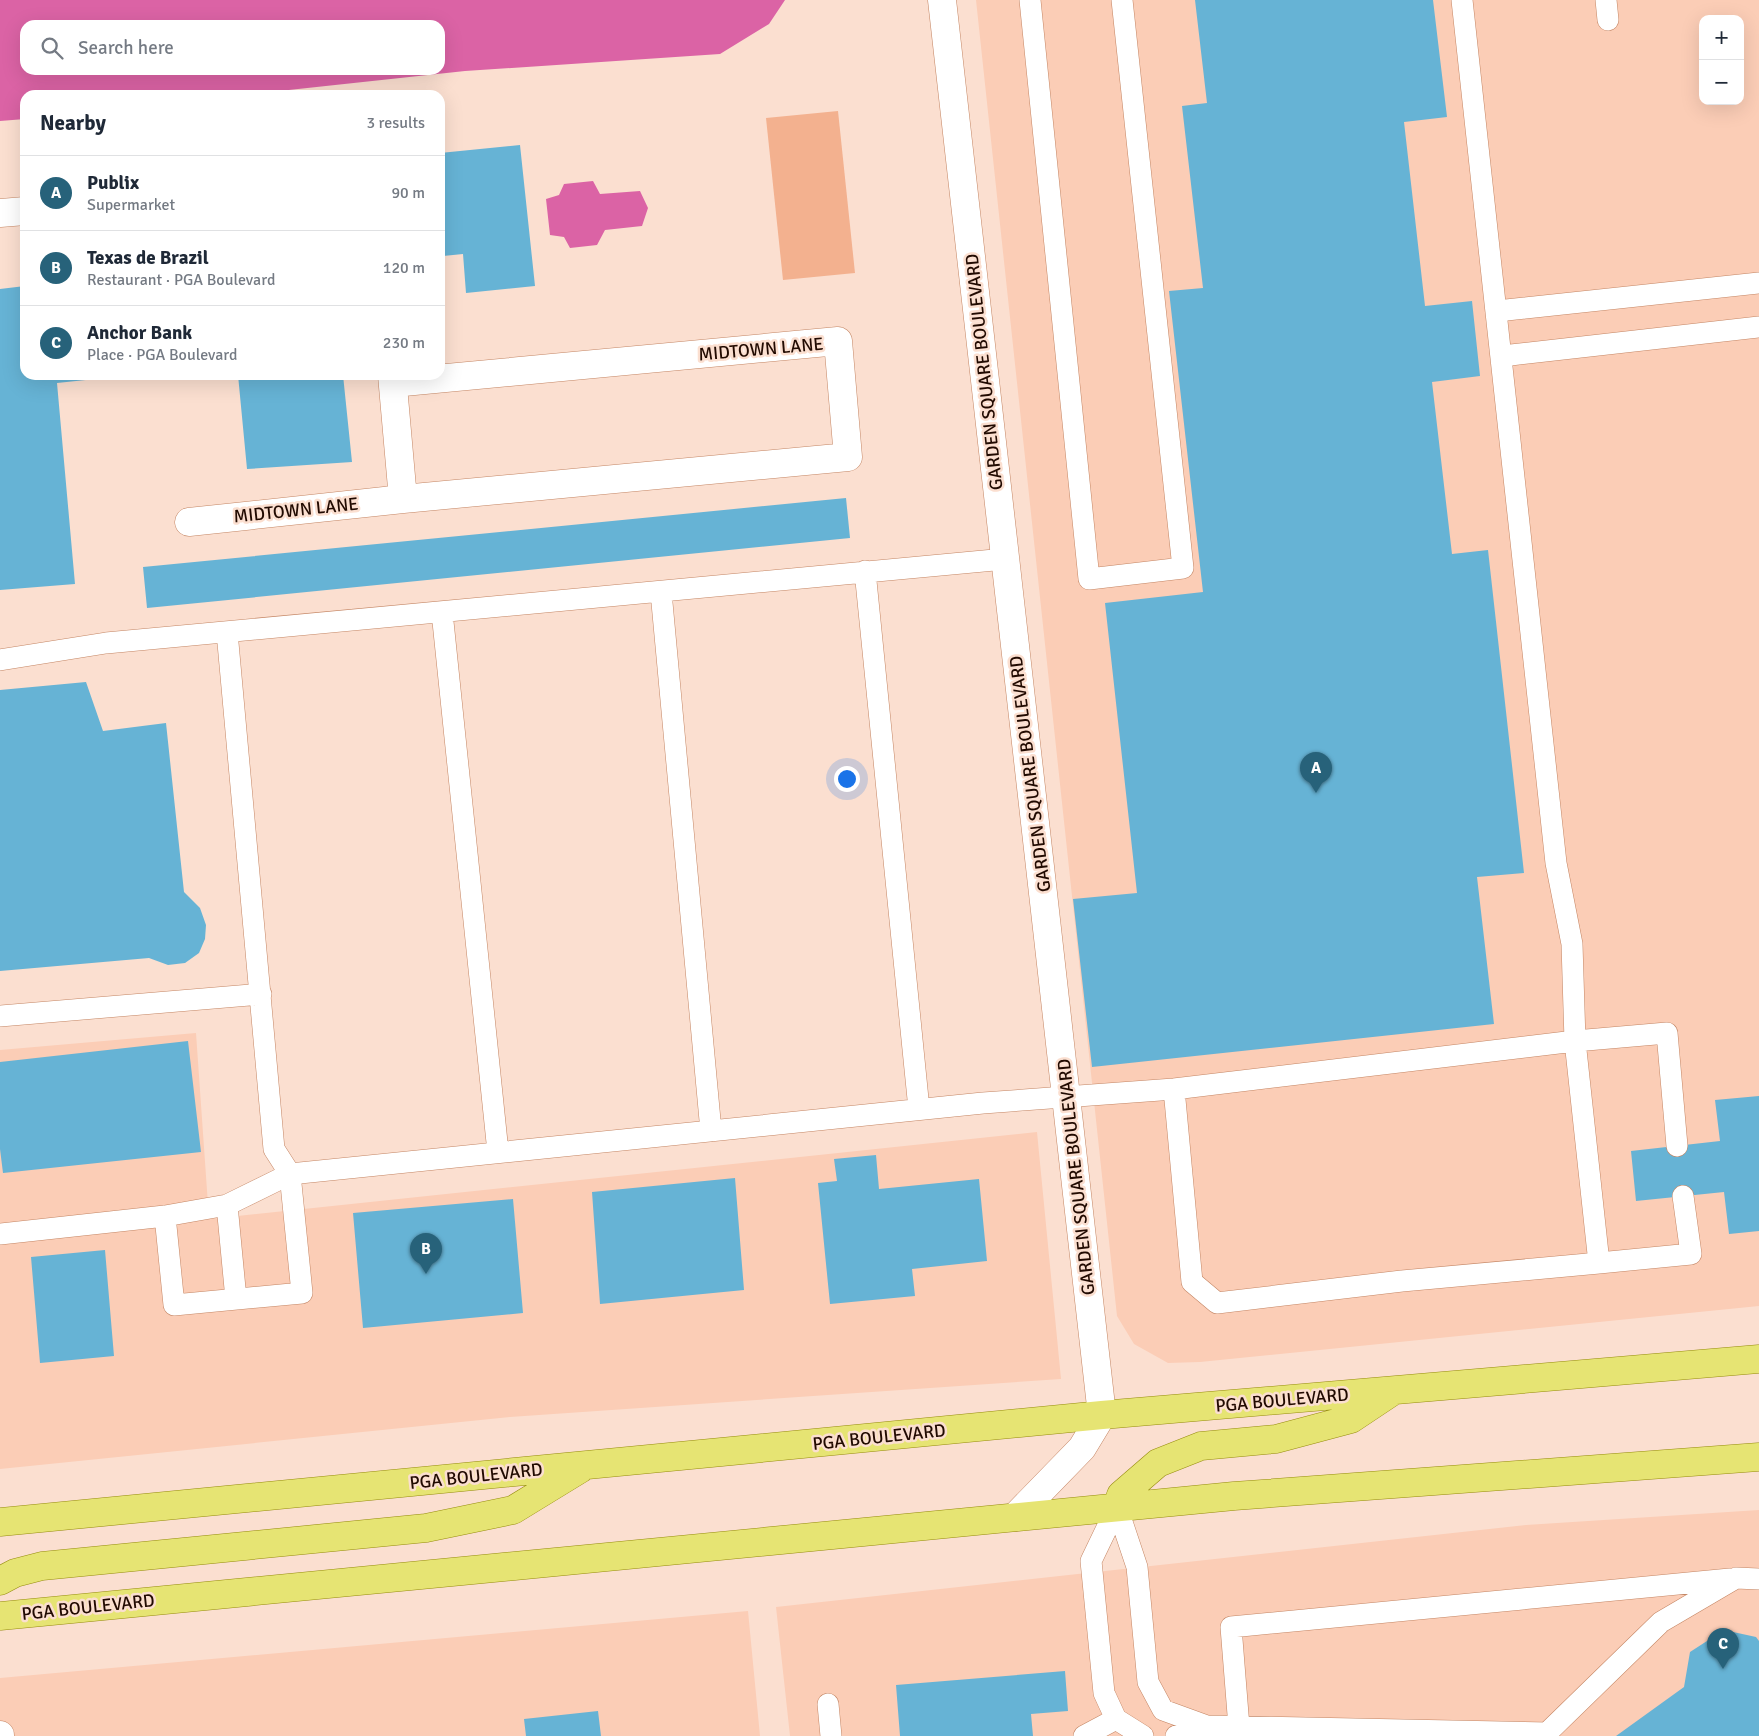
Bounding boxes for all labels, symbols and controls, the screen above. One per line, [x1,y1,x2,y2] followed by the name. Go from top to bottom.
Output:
[1699,15,1744,105] map controls
[1699,15,1744,60] button: +
[20,20,445,75] search box
[38,34,66,62] icon: search
[78,36,174,60] text: Search here
[1699,60,1744,105] button: −
[40,110,106,136] text: Nearby
[366,113,425,133] text: 3 results
[87,171,139,195] text: Publix
[51,183,61,203] text: A
[391,183,425,203] text: 90 m
[87,195,175,215] text: Supermarket
[87,246,209,270] text: Texas de Brazil
[961,253,1007,491] street label: GARDEN SQUARE BOULEVARD
[51,258,61,278] text: B
[383,258,425,278] text: 120 m
[87,270,275,290] text: Restaurant · PGA Boulevard
[87,321,192,345] text: Anchor Bank
[51,333,61,353] text: C
[383,333,425,353] text: 230 m
[698,333,824,365] street label: MIDTOWN LANE
[87,345,238,365] text: Place · PGA Boulevard
[232,493,360,527] street label: MIDTOWN LANE
[1005,655,1055,893] street label: GARDEN SQUARE BOULEVARD
[1300,752,1332,793] pin: A
[834,766,860,792] your location
[1053,1058,1099,1296] street label: GARDEN SQUARE BOULEVARD
[410,1233,442,1274] pin: B
[1214,1383,1350,1417] street label: PGA BOULEVARD
[811,1419,947,1455] street label: PGA BOULEVARD
[408,1458,544,1494] street label: PGA BOULEVARD
[20,1589,156,1625] street label: PGA BOULEVARD
[1707,1628,1739,1669] pin: C

